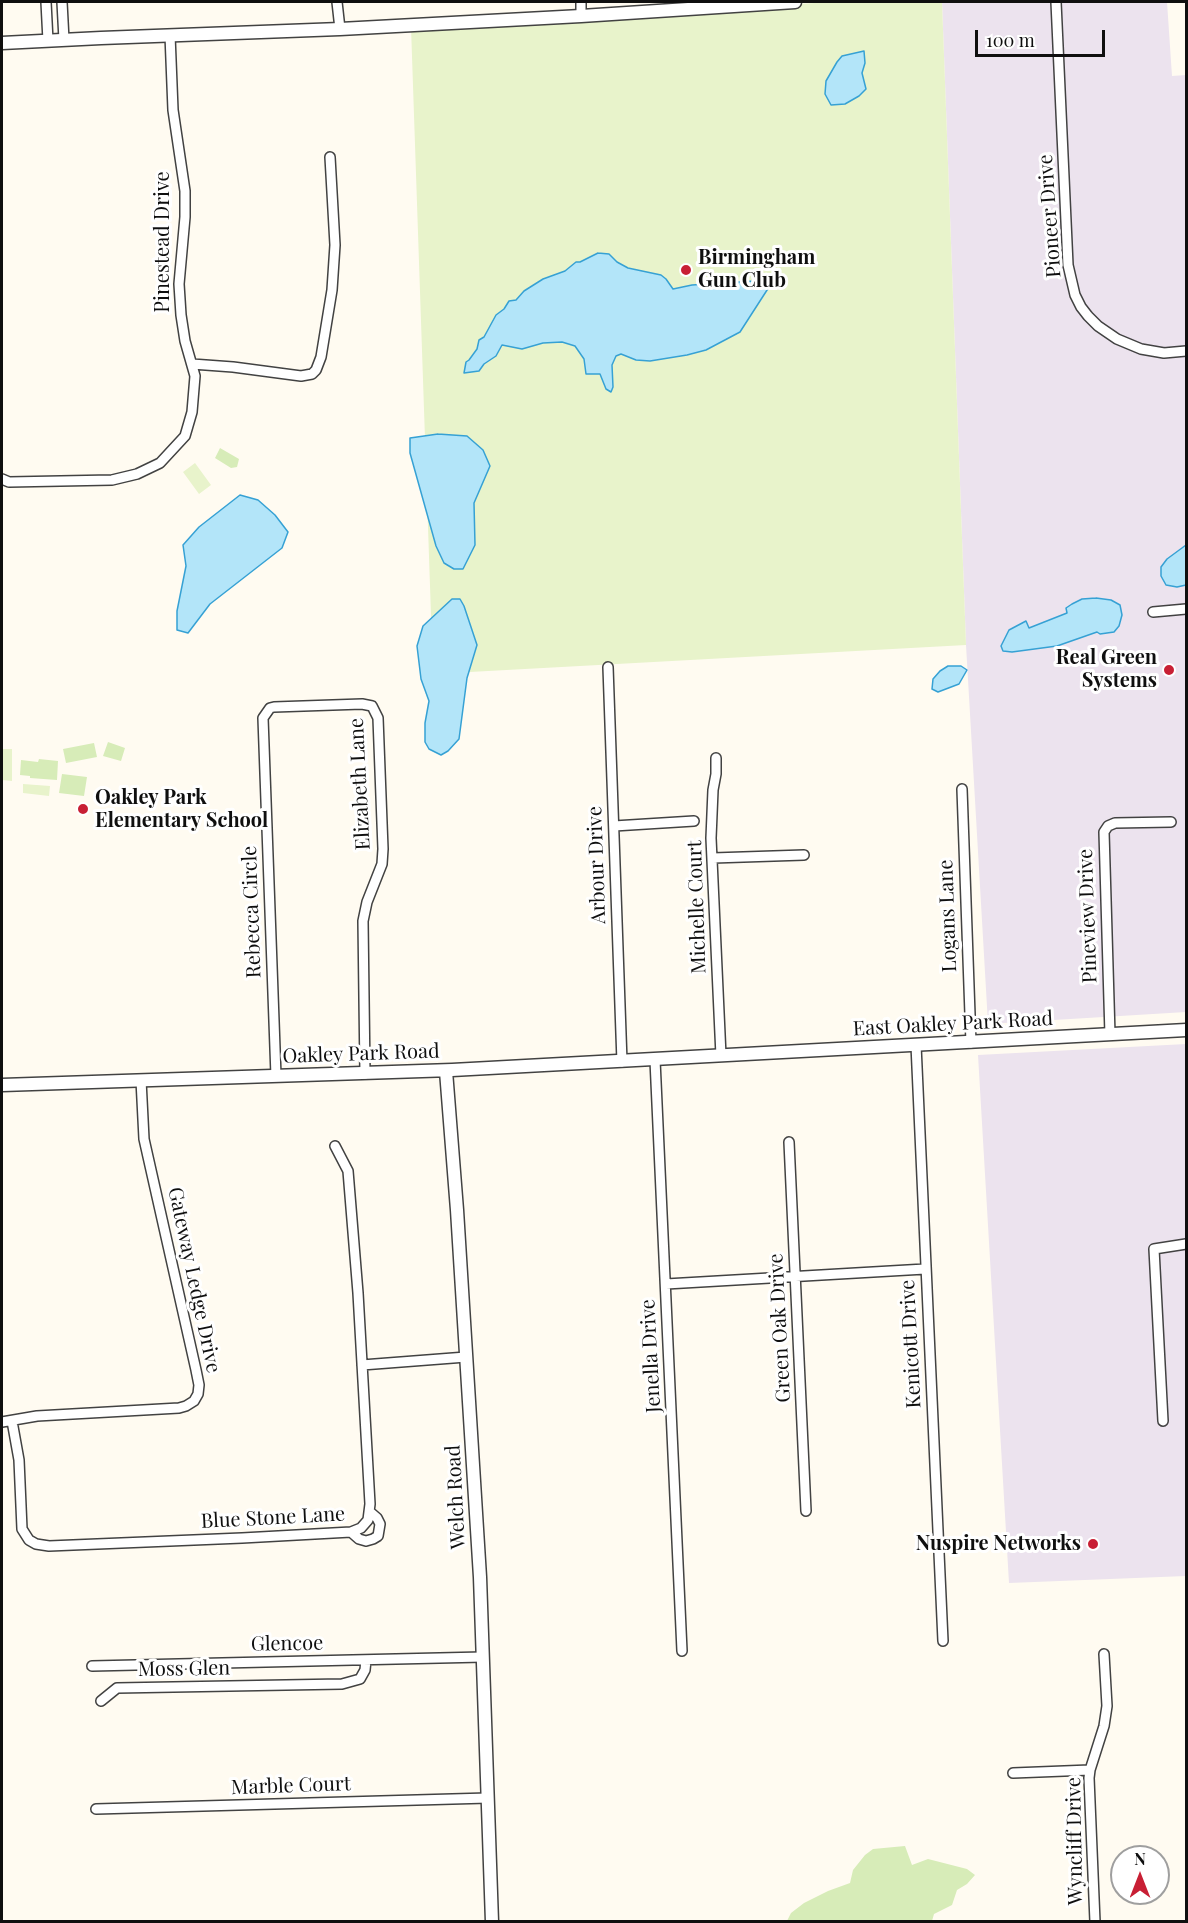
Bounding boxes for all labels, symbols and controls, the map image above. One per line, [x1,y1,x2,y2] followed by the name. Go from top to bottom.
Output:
[978,18,1108,56] scale bar
[986,28,1035,52] text: 100 m
[1034,154,1066,278] street label: Pioneer Drive
[151,171,175,313] street label: Pinestead Drive
[698,246,815,293] place label: Birmingham Gun Club
[679,263,693,277] marker: Birmingham Gun Club
[1056,646,1157,693] place label: Real Green Systems
[1162,663,1176,677] marker: Real Green Systems
[345,717,375,851] street label: Elizabeth Lane
[95,786,268,833] place label: Oakley Park Elementary School
[76,802,90,816] marker: Oakley Park Elementary School
[583,806,611,924] street label: Arbour Drive
[683,840,711,974] street label: Michelle Court
[238,845,266,979] street label: Rebecca Circle
[1074,848,1102,984] street label: Pineview Drive
[934,859,962,973] street label: Logans Lane
[852,1007,1054,1041] street label: East Oakley Park Road
[282,1039,440,1069] street label: Oakley Park Road
[163,1185,225,1375] street label: Gateway Ledge Drive
[764,1253,796,1403] street label: Green Oak Drive
[896,1279,926,1409] street label: Kenicott Drive
[636,1299,666,1413] street label: Jenella Drive
[441,1444,471,1550] street label: Welch Road
[200,1502,346,1534] street label: Blue Stone Lane
[916,1532,1081,1556] place label: Nuspire Networks
[1086,1537,1100,1551] marker: Nuspire Networks
[251,1631,323,1657] street label: Glencoe
[138,1656,230,1682] street label: Moss Glen
[231,1772,351,1800] street label: Marble Court
[1062,1777,1088,1905] street label: Wyncliff Drive
[1110,1845,1170,1905] north arrow
[1134,1848,1146,1869] text: N

